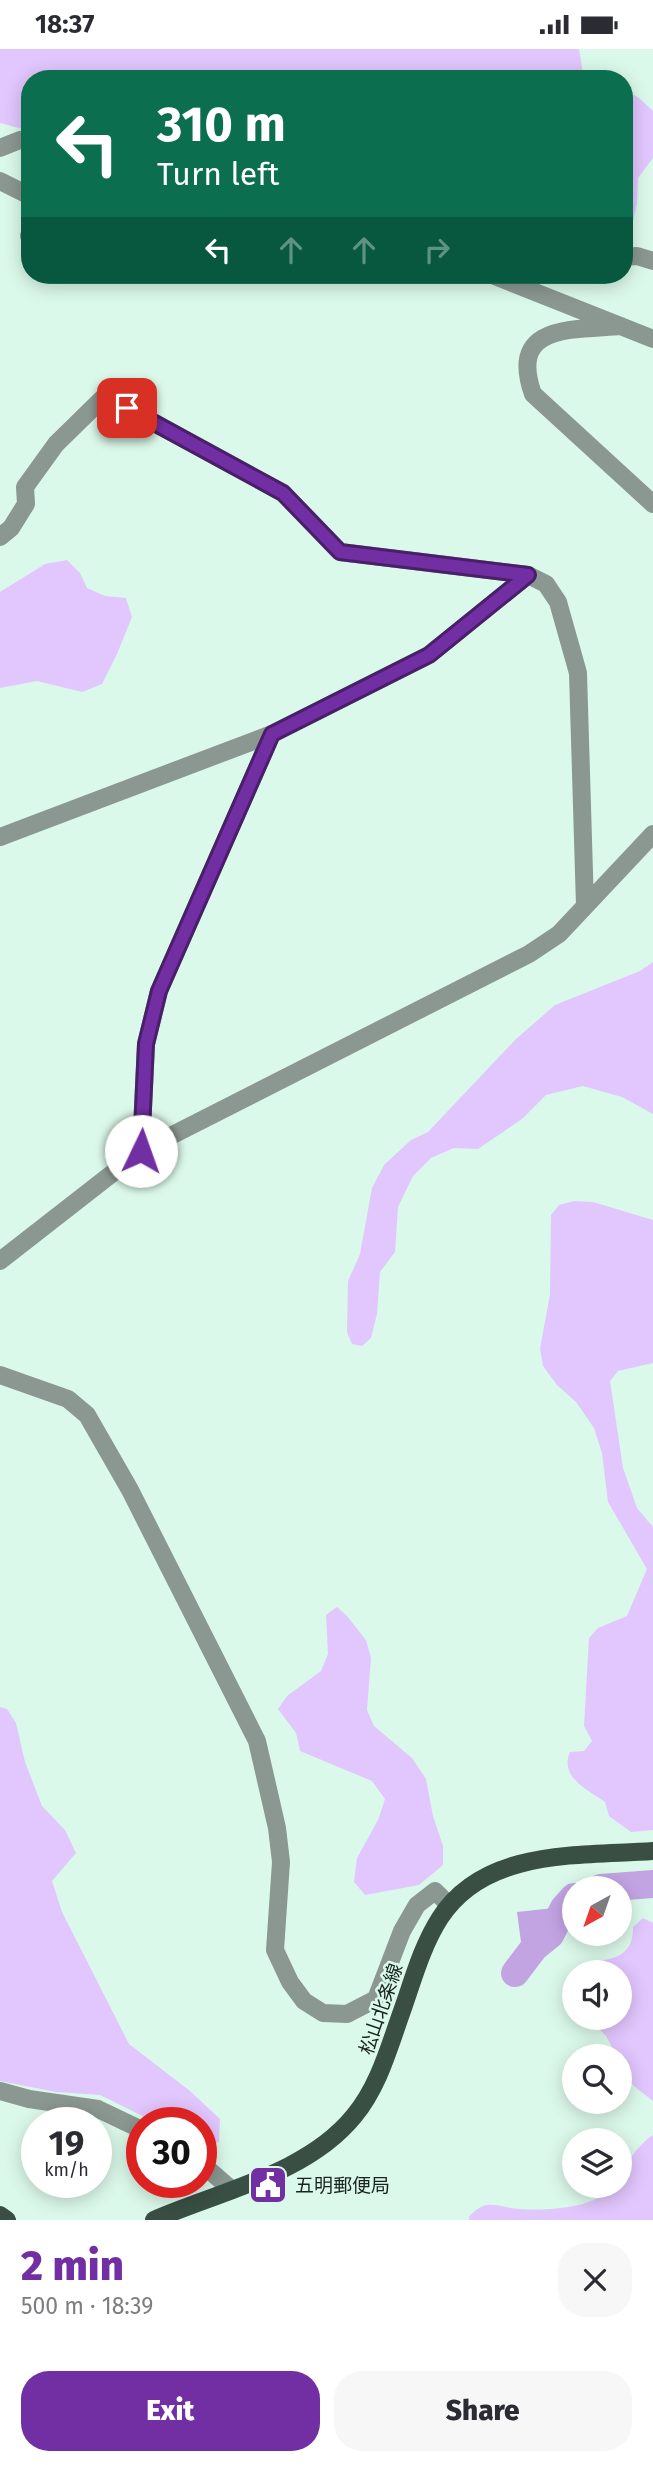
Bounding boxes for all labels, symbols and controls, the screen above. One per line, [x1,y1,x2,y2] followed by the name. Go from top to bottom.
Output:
[35,9,94,40] text: 18:37
[157,95,286,154] text: 310 m
[42,98,133,189] icon: left
[157,155,279,193] text: Turn left
[199,231,237,269] icon: left
[272,231,310,269] icon: ahead
[345,231,383,269] icon: ahead
[418,231,456,269] icon: right
[97,378,157,438] pin
[108,389,146,427] icon: arrive
[104,1114,178,1188] position arrow
[562,1876,632,1946] north arrow
[562,1876,632,2198] map controls
[355,1960,407,2058] street label: 松山北条線
[562,1960,632,2030] button: sound
[562,2044,632,2114] button: search
[126,2107,217,2198] speed limit sign: 30
[49,2122,84,2164] text: 19
[562,2128,632,2198] button: layers
[44,2159,89,2181] text: km/h
[247,2164,289,2206] public building icon: 五明郵便局
[295,2174,390,2197] place label: 五明郵便局
[21,2241,124,2291] text: 2 min
[558,2243,632,2317] button: close
[21,2292,153,2320] text: 500 m · 18:39
[21,2371,320,2451] button: Exit
[334,2371,632,2451] button: Share

